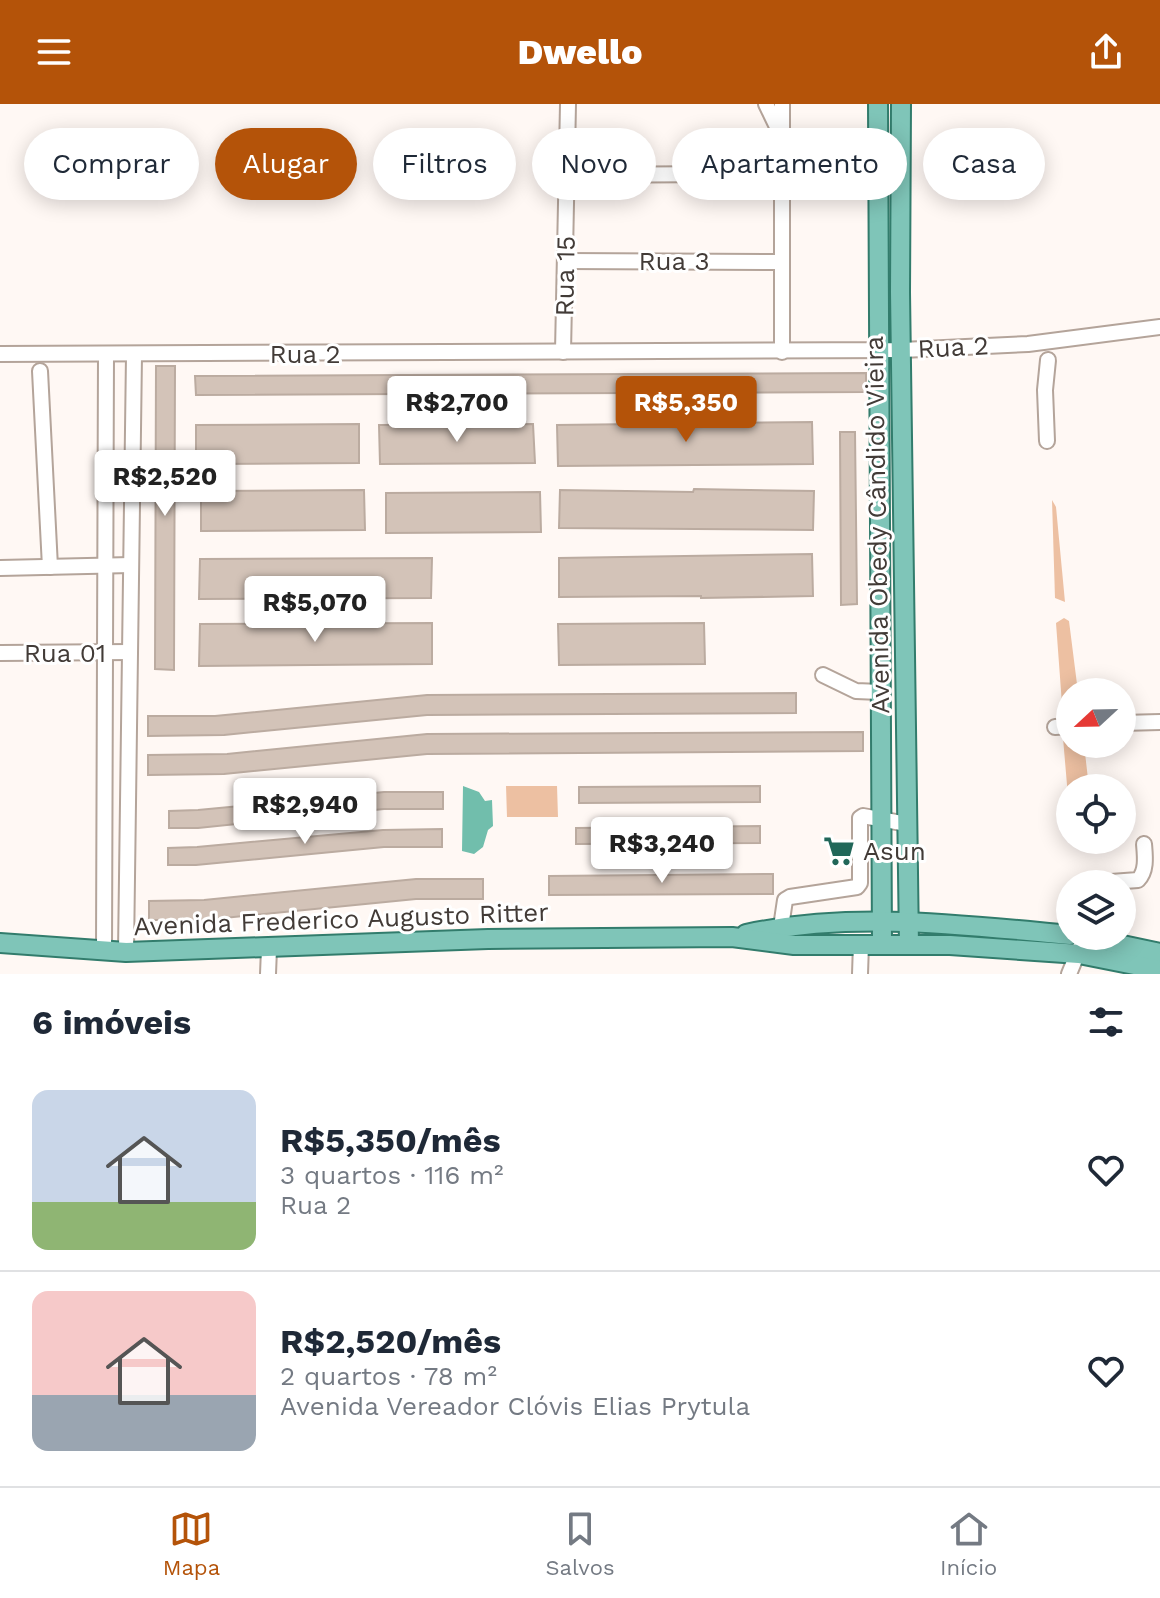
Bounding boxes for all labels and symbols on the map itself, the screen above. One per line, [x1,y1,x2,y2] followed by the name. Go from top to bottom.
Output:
[549,235,581,317] street label: Rua 15
[638,246,710,276] street label: Rua 3
[917,330,989,364] street label: Rua 2
[859,335,895,714] street label: Avenida Obedy Cândido Vieira
[269,339,341,369] street label: Rua 2
[383,376,531,444] pin: R$2,700
[612,376,760,444] pin: R$5,350
[91,450,239,518] pin: R$2,520
[241,576,389,644] pin: R$5,070
[24,638,106,668] street label: Rua 01
[1056,678,1136,758] north arrow
[231,778,379,846] pin: R$2,940
[588,817,736,885] pin: R$3,240
[822,834,856,868] supermarket icon: Asun
[863,836,926,866] place label: Asun
[133,897,549,941] street label: Avenida Frederico Augusto Ritter

